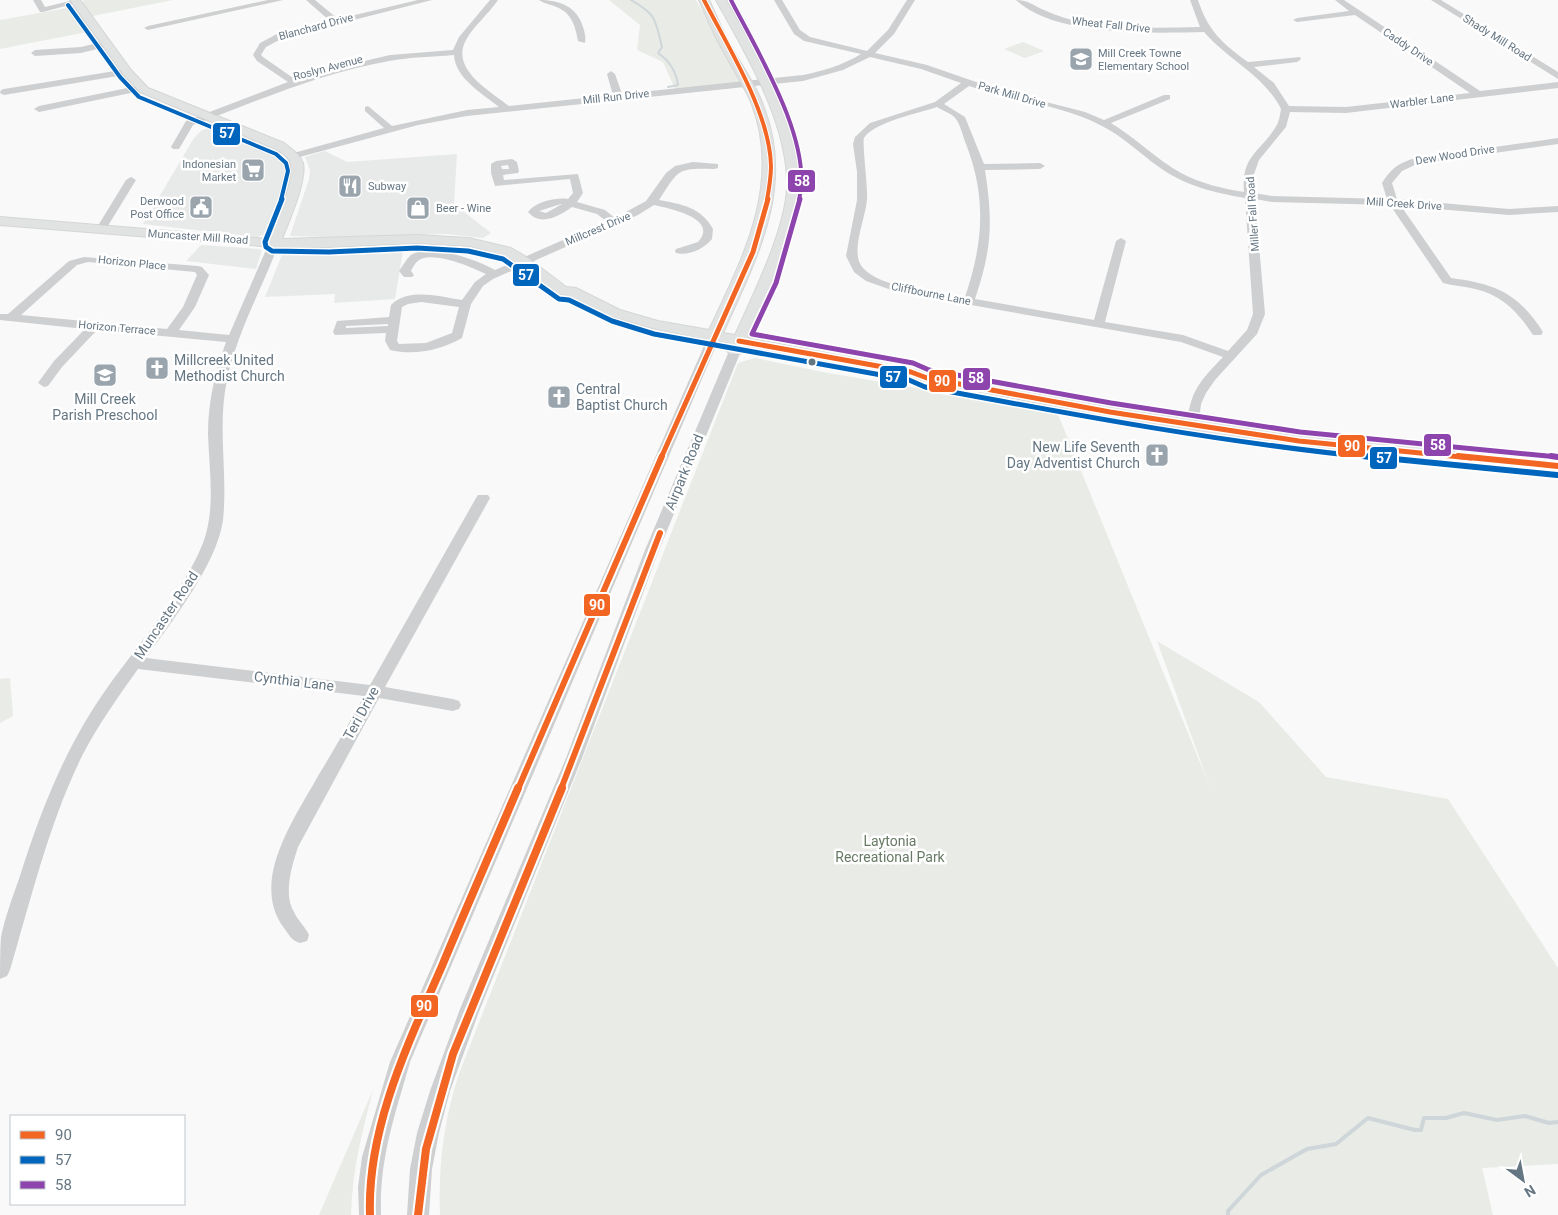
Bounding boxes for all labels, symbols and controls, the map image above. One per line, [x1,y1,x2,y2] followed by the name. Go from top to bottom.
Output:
[277,11,355,43] street label: Blanchard Drive
[1460,12,1534,64] street label: Shady Mill Road
[1071,14,1151,36] street label: Wheat Fall Drive
[1380,25,1436,69] street label: Caddy Drive
[1068,46,1094,72] school or university icon: Mill Creek Towne Elementary School
[1098,47,1189,73] place label: Mill Creek Towne Elementary School
[292,52,364,84] street label: Roslyn Avenue
[977,79,1048,111] street label: Park Mill Drive
[582,87,650,107] street label: Mill Run Drive
[1389,91,1455,111] street label: Warbler Lane
[212,122,241,146] line badge: 57
[219,125,235,141] text: 57
[1415,142,1496,168] street label: Dew Wood Drive
[240,157,266,183] supermarket icon: Indonesian Market
[182,158,236,184] place label: Indonesian Market
[787,169,816,193] line badge: 58
[337,173,363,199] restaurant icon: Subway
[794,173,810,189] text: 58
[1244,176,1262,252] street label: Miller Fall Road
[368,180,407,193] place label: Subway
[188,194,214,220] public building icon: Derwood Post Office
[130,195,184,221] place label: Derwood Post Office
[405,195,431,221] shop icon: Beer - Wine
[1366,195,1442,213] street label: Mill Creek Drive
[436,202,491,215] place label: Beer - Wine
[563,209,633,249] street label: Millcrest Drive
[147,227,249,247] street label: Muncaster Mill Road
[97,253,167,273] street label: Horizon Place
[512,263,540,287] line badge: 57
[518,267,534,283] text: 57
[890,280,972,308] street label: Cliffbourne Lane
[78,318,156,338] street label: Horizon Terrace
[174,352,285,384] place label: Millcreek United Methodist Church
[144,355,170,381] church icon: Millcreek United Methodist Church
[807,357,817,367] unlabelled marker
[92,362,118,388] school or university icon: Mill Creek Parish Preschool
[879,365,908,389] line badge: 57
[962,367,991,391] line badge: 58
[885,369,901,385] text: 57
[928,369,957,393] line badge: 90
[968,370,984,386] text: 58
[934,373,950,389] text: 90
[576,381,668,413] place label: Central Baptist Church
[546,384,572,410] church icon: Central Baptist Church
[52,391,158,423] place label: Mill Creek Parish Preschool
[662,432,706,512] street label: Airpark Road
[1423,433,1452,457] line badge: 58
[1337,434,1366,458] line badge: 90
[1430,437,1446,453] text: 58
[1344,438,1360,454] text: 90
[1007,439,1140,471] place label: New Life Seventh Day Adventist Church
[1144,442,1170,468] church icon: New Life Seventh Day Adventist Church
[1369,446,1398,470] line badge: 57
[1376,450,1392,466] text: 57
[131,568,201,662] street label: Muncaster Road
[583,593,611,617] line badge: 90
[589,597,605,613] text: 90
[253,668,335,694] street label: Cynthia Lane
[340,684,382,742] street label: Teri Drive
[835,833,946,865] park label: Laytonia Recreational Park
[410,994,439,1018] line badge: 90
[416,998,432,1014] text: 90
[10,1115,185,1205] legend
[55,1126,72,1144] text: 90
[55,1151,72,1169] text: 57
[1498,1155,1548,1205] north arrow
[55,1176,72,1194] text: 58
[1521,1182,1538,1200] text: N

